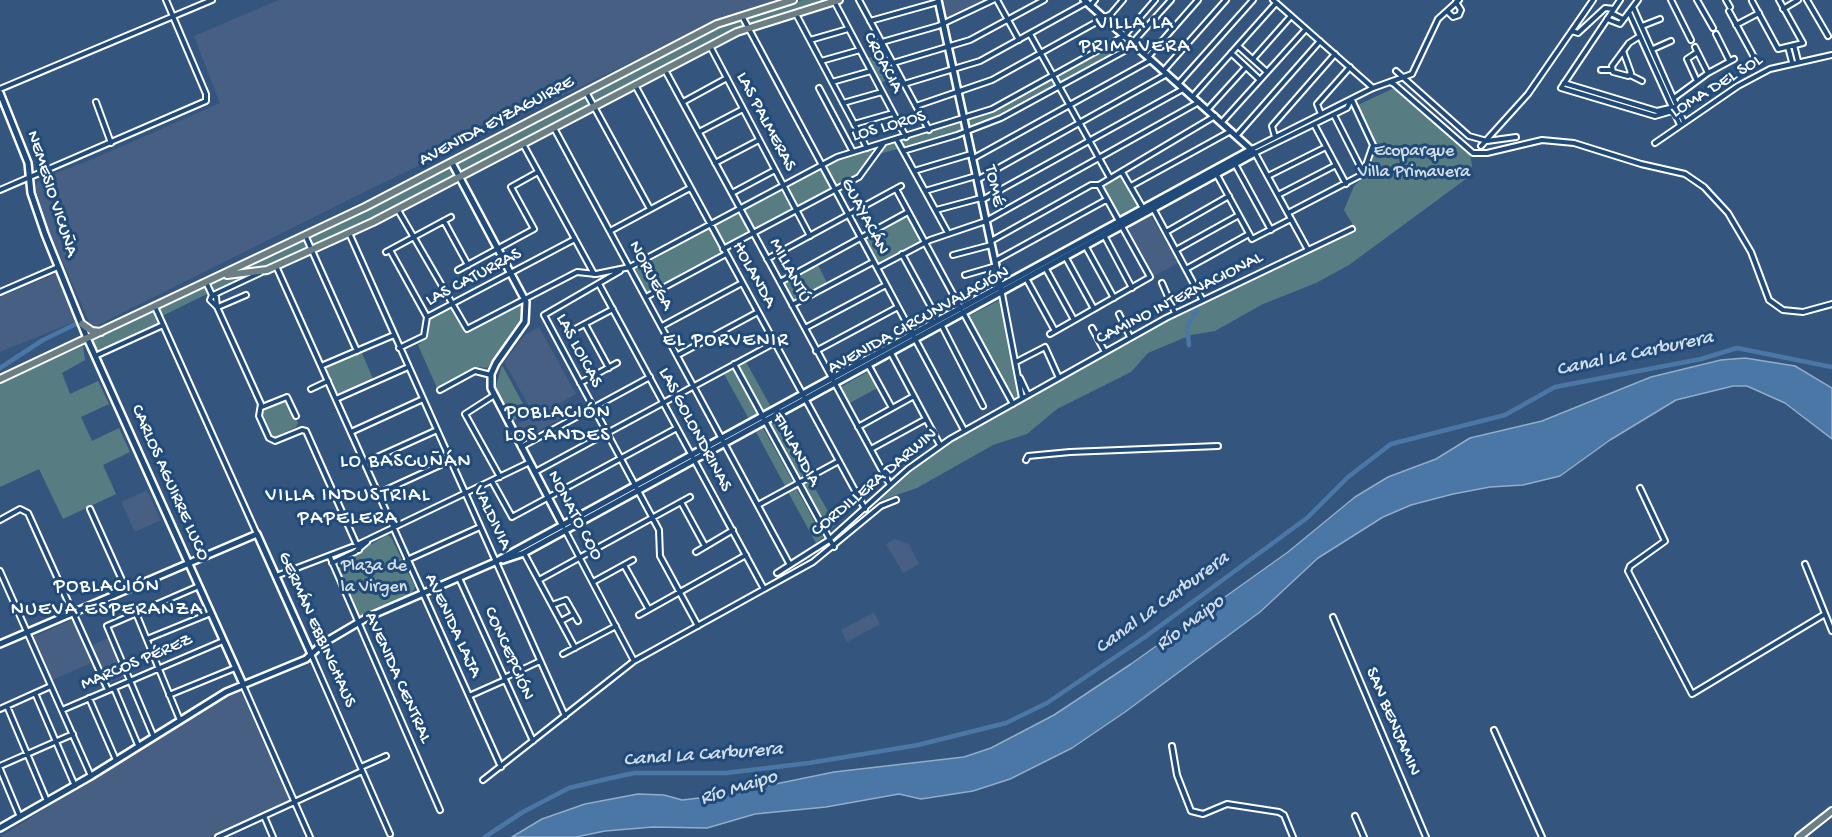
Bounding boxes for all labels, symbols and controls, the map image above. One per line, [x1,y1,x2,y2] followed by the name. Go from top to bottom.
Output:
[1079,13,1191,60] district label: VILLA LA PRIMAVERA
[857,29,907,97] street label: CROACIA
[1667,50,1767,124] street label: LOMA DEL SOL
[730,69,800,175] street label: LAS PALMERAS
[416,72,578,172] street label: AVENIDA EYZAGUIRRE
[849,106,929,148] street label: LOS LOROS
[20,128,82,260] street label: NEMESIO VICUÑA
[1358,141,1470,184] park label: Ecoparque Villa Primavera
[978,163,1008,209] street label: TOMÉ
[835,175,893,259] street label: GUAYACÁN
[763,235,815,307] street label: MILLANTÚ
[623,238,677,314] street label: NORUEGA
[726,238,780,312] street label: HOLANDA
[422,244,526,312] street label: LAS CATURRAS
[1093,248,1267,350] street label: CAMINO INTERNACIONAL
[824,262,1014,380] street label: AVENIDA CIRCUNVALACIÓN
[550,310,606,392] street label: LAS LOICAS
[1555,327,1715,383] water label: Canal La Carburera
[663,330,789,354] district label: EL PORVENIR
[652,364,736,496] street label: LAS GOLONDRINAS
[125,402,213,564] street label: CARLOS AGUIRRE LUCO
[505,402,611,449] district label: POBLACIÓN LOS ANDES
[766,409,824,491] street label: FINLANDIA
[808,424,942,542] street label: CORDILLERA DARWIN
[340,451,472,475] district label: LO BASCUÑÁN
[541,467,607,565] street label: NONATO COO
[467,483,515,553] street label: VALDIVIA
[266,485,430,532] district label: VILLA INDUSTRIAL PAPELERA
[1091,547,1235,661] water label: Canal La Carburera
[272,549,360,711] street label: GERMÁN EBBINGHAUS
[341,556,407,598] park label: Plaza de la Virgen
[419,571,485,681] street label: AVENIDA LAJA
[11,576,203,623] district label: POBLACIÓN NUEVA ESPERANZA
[1152,591,1230,657] water label: Río Maipo
[478,604,538,704] street label: CONCEPCIÓN
[358,609,436,747] street label: AVENIDA CENTRAL
[78,630,196,696] street label: MARCOS PÉREZ
[1359,664,1425,780] street label: SAN BENJAMIN
[623,738,783,774] water label: Canal La Carburera
[697,766,781,812] water label: Río Maipo

